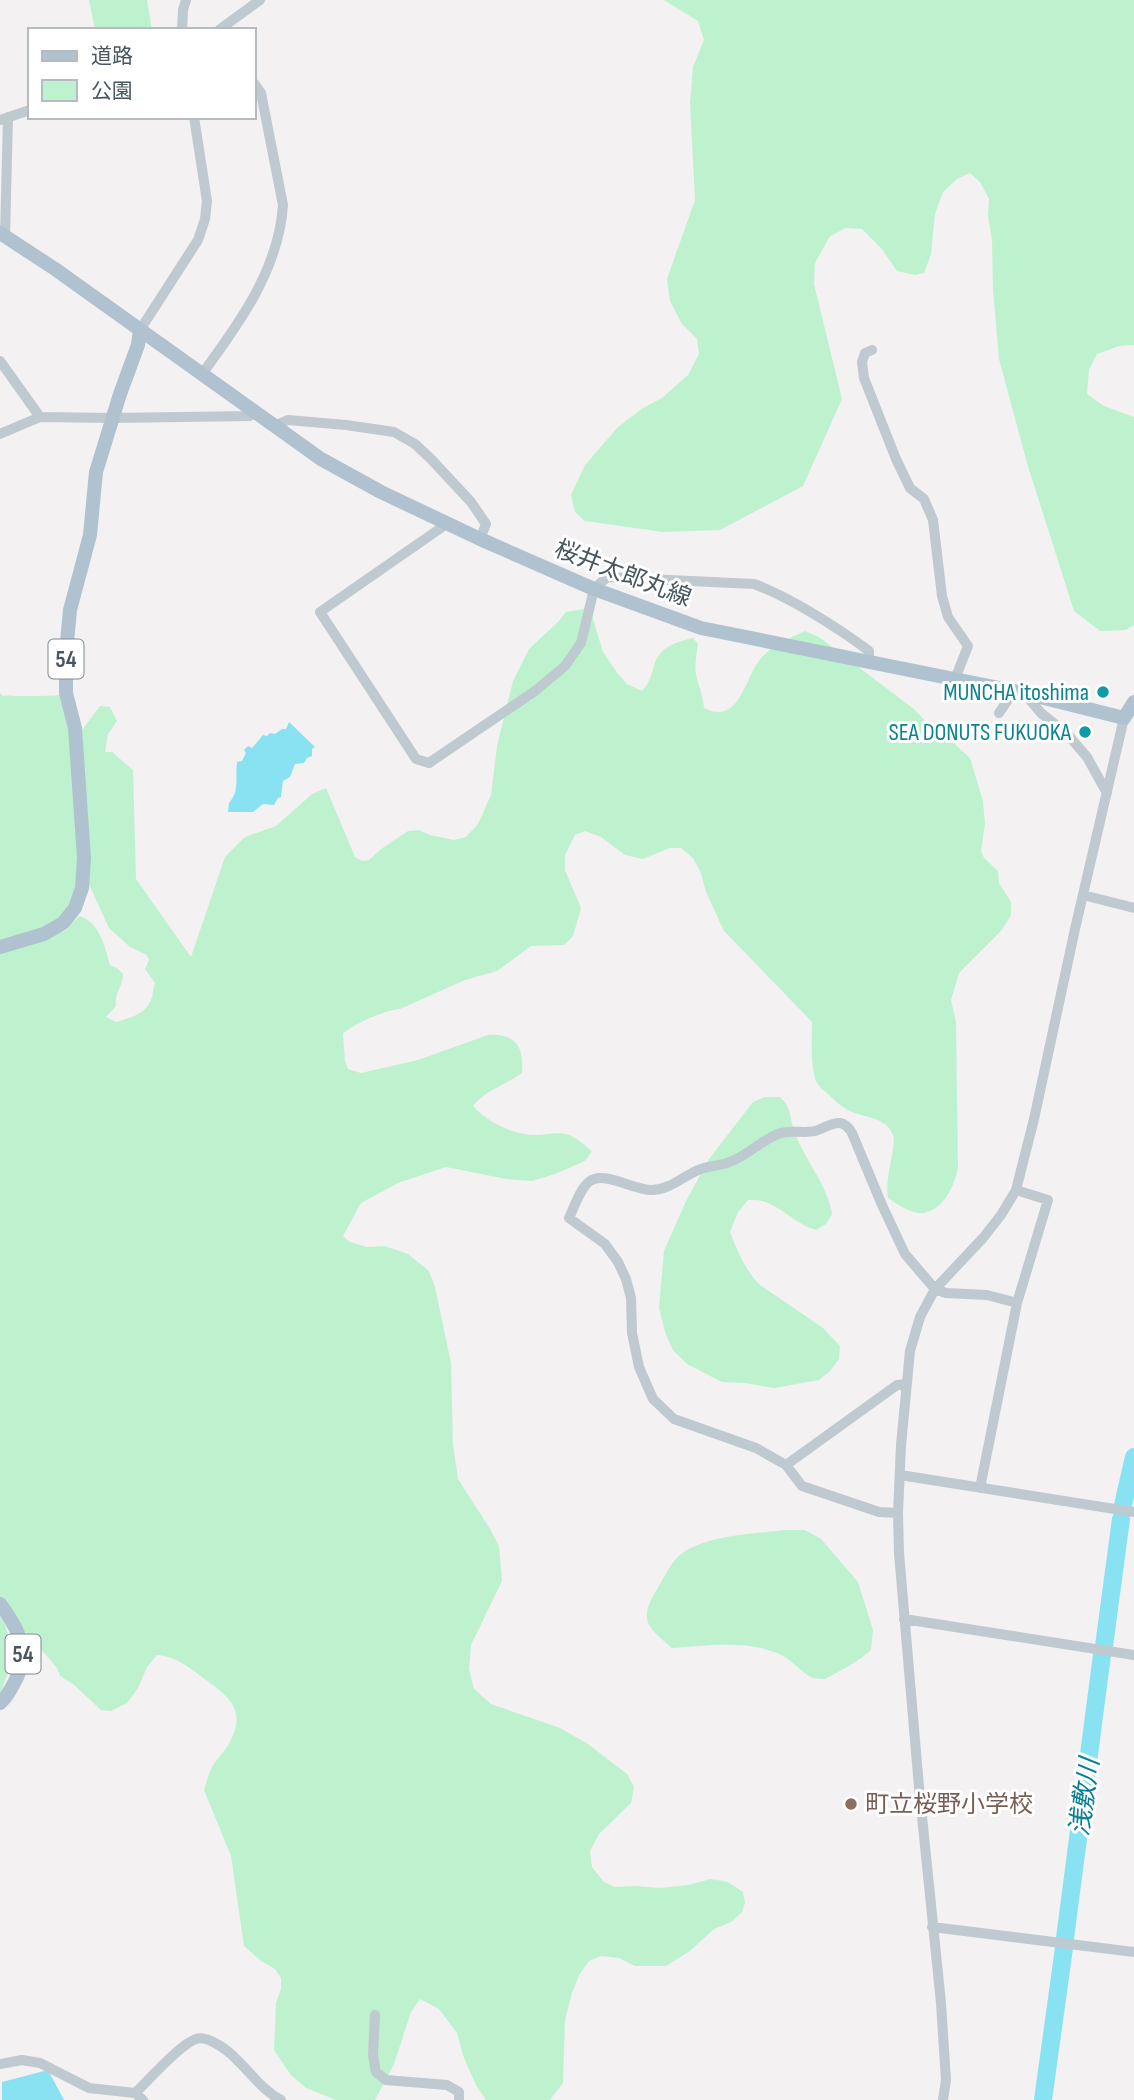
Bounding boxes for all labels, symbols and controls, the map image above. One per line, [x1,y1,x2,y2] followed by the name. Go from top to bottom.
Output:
[28,28,256,119] legend
[91,44,133,69] text: 道路
[91,79,133,104] text: 公園
[550,534,695,613] street label: 桜井太郎丸線
[48,639,84,678] road number: 54
[943,678,1089,707] place label: MUNCHA itoshima
[1095,684,1111,700] marker: MUNCHA itoshima
[889,718,1072,747] place label: SEA DONUTS FUKUOKA
[1077,724,1093,740] marker: SEA DONUTS FUKUOKA
[5,1634,40,1674] road number: 54
[1065,1753,1107,1838] water label: 浅敷川
[865,1790,1033,1819] place label: 町立桜野小学校
[843,1796,859,1812] marker: 町立桜野小学校

